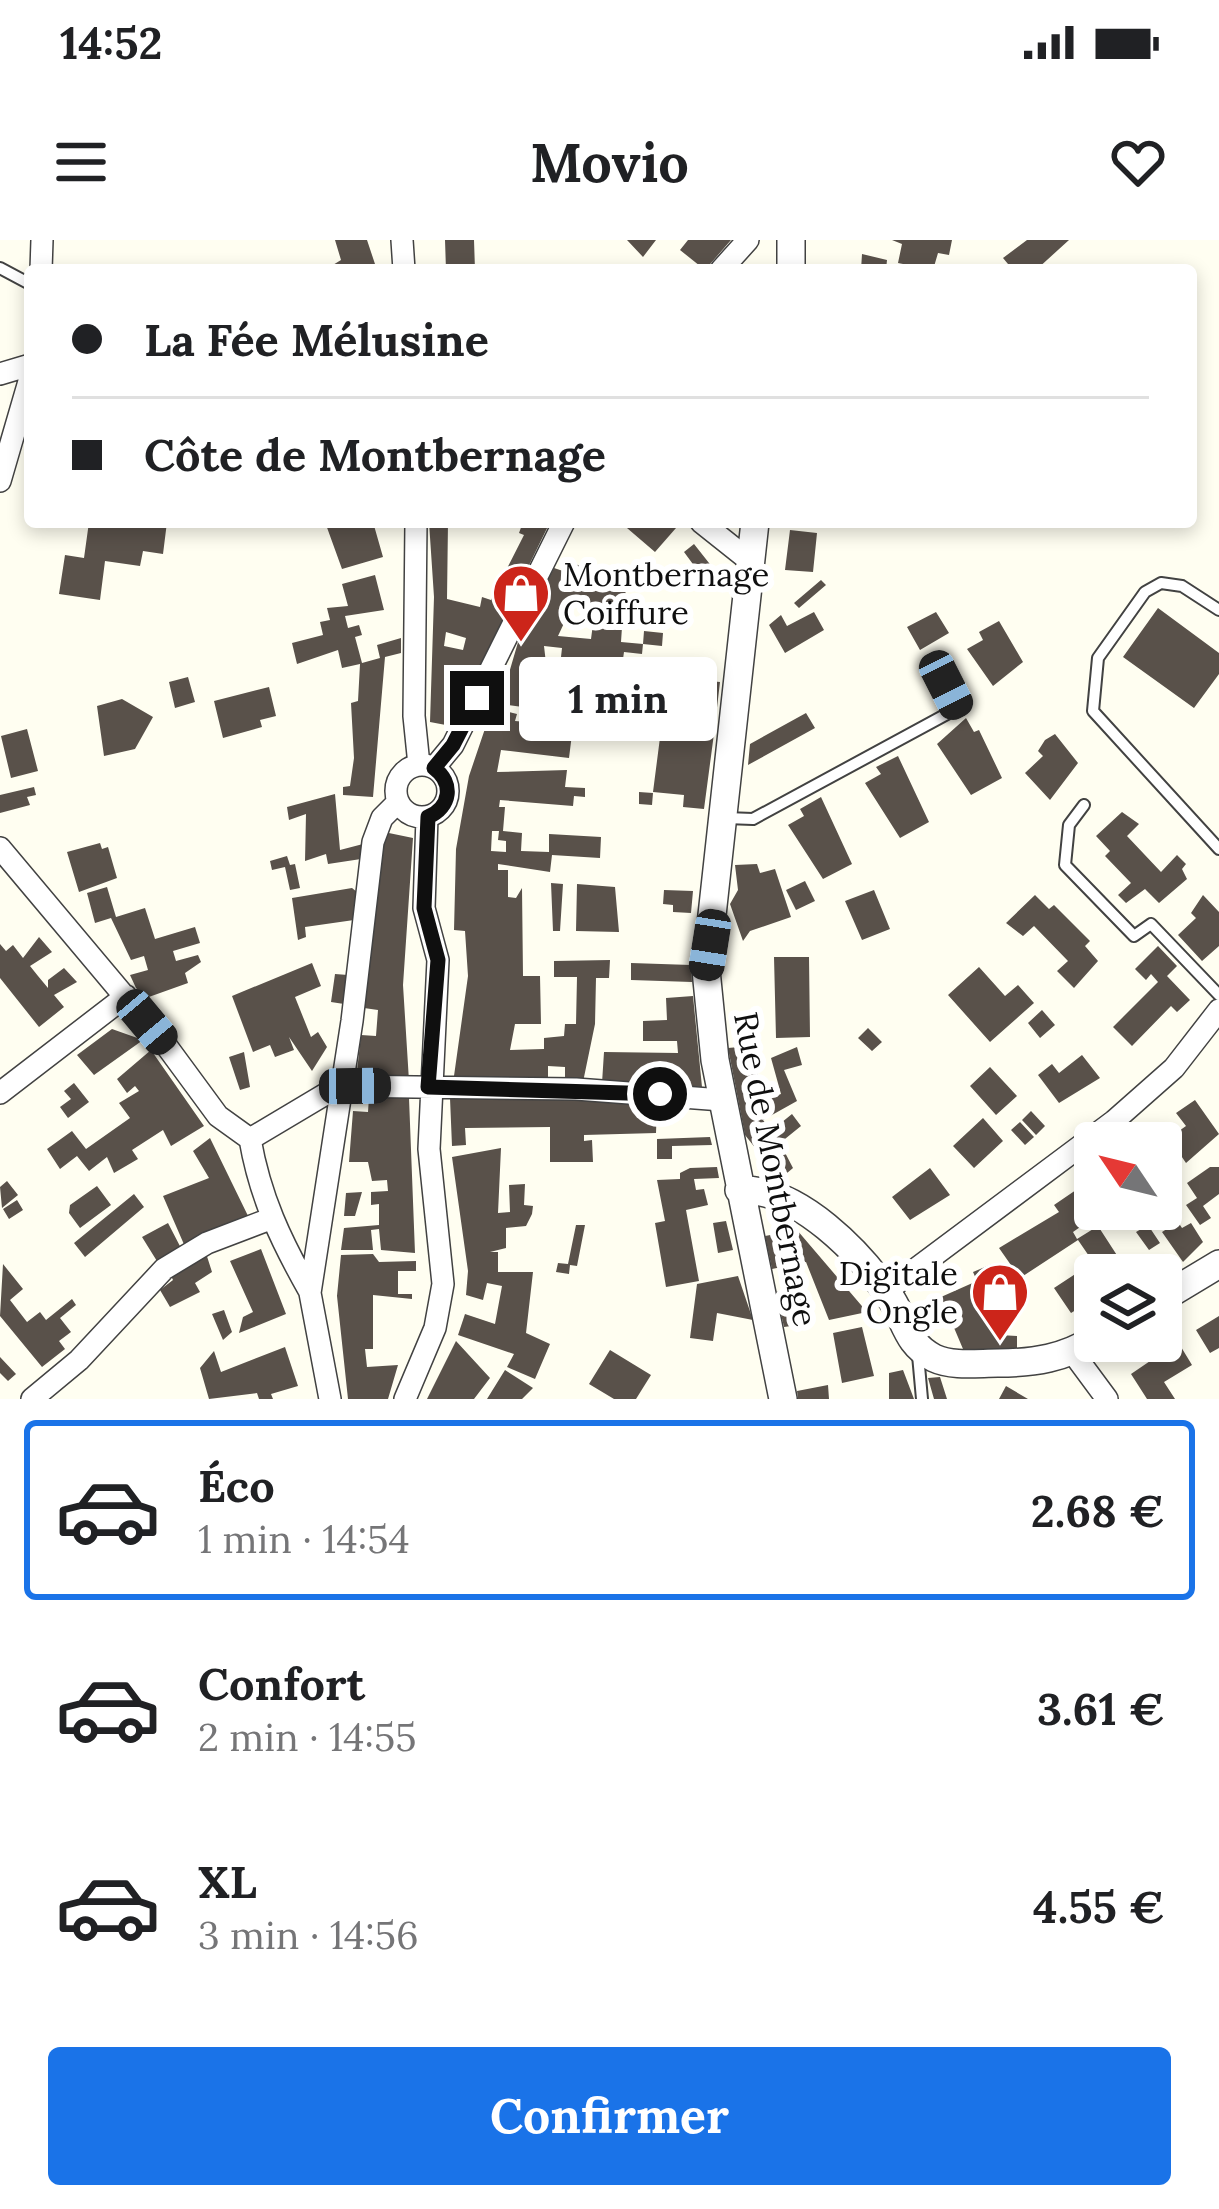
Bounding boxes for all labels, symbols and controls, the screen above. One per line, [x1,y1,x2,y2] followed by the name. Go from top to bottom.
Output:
[60,14,162,71] text: 14:52
[530,128,689,197] text: Movio
[48,129,114,195] icon: menu
[1105,129,1171,195] icon: heart
[144,311,489,368] text: La Fée Mélusine
[144,426,606,483] text: Côte de Montbernage
[563,553,769,633] place label: Montbernage Coiffure
[490,562,552,644] shop icon: Montbernage Coiffure
[914,645,978,725] car
[519,656,717,740] callout: 1 min
[450,671,504,725] route end
[568,674,668,724] text: 1 min
[687,907,733,983] car
[110,983,184,1061] car
[725,1008,827,1330] street label: Rue de Montbernage
[319,1067,391,1105] car
[633,1067,687,1121] route start
[1074,1122,1182,1230] north arrow
[1074,1122,1182,1362] map controls
[839,1252,958,1332] place label: Digitale Ongle
[1074,1254,1182,1362] button: layers
[969,1261,1031,1343] shop icon: Digitale Ongle
[54,1456,162,1564] icon: car
[198,1457,275,1514] text: Éco
[1031,1482,1165,1539] text: 2.68 €
[198,1514,410,1564] text: 1 min · 14:54
[54,1654,162,1762] icon: car
[198,1655,365,1712] text: Confort
[1037,1680,1165,1737] text: 3.61 €
[198,1712,417,1762] text: 2 min · 14:55
[54,1852,162,1960] icon: car
[198,1853,257,1910] text: XL
[1033,1878,1165,1935] text: 4.55 €
[198,1910,419,1960] text: 3 min · 14:56
[48,2047,1171,2185] button: Confirmer

